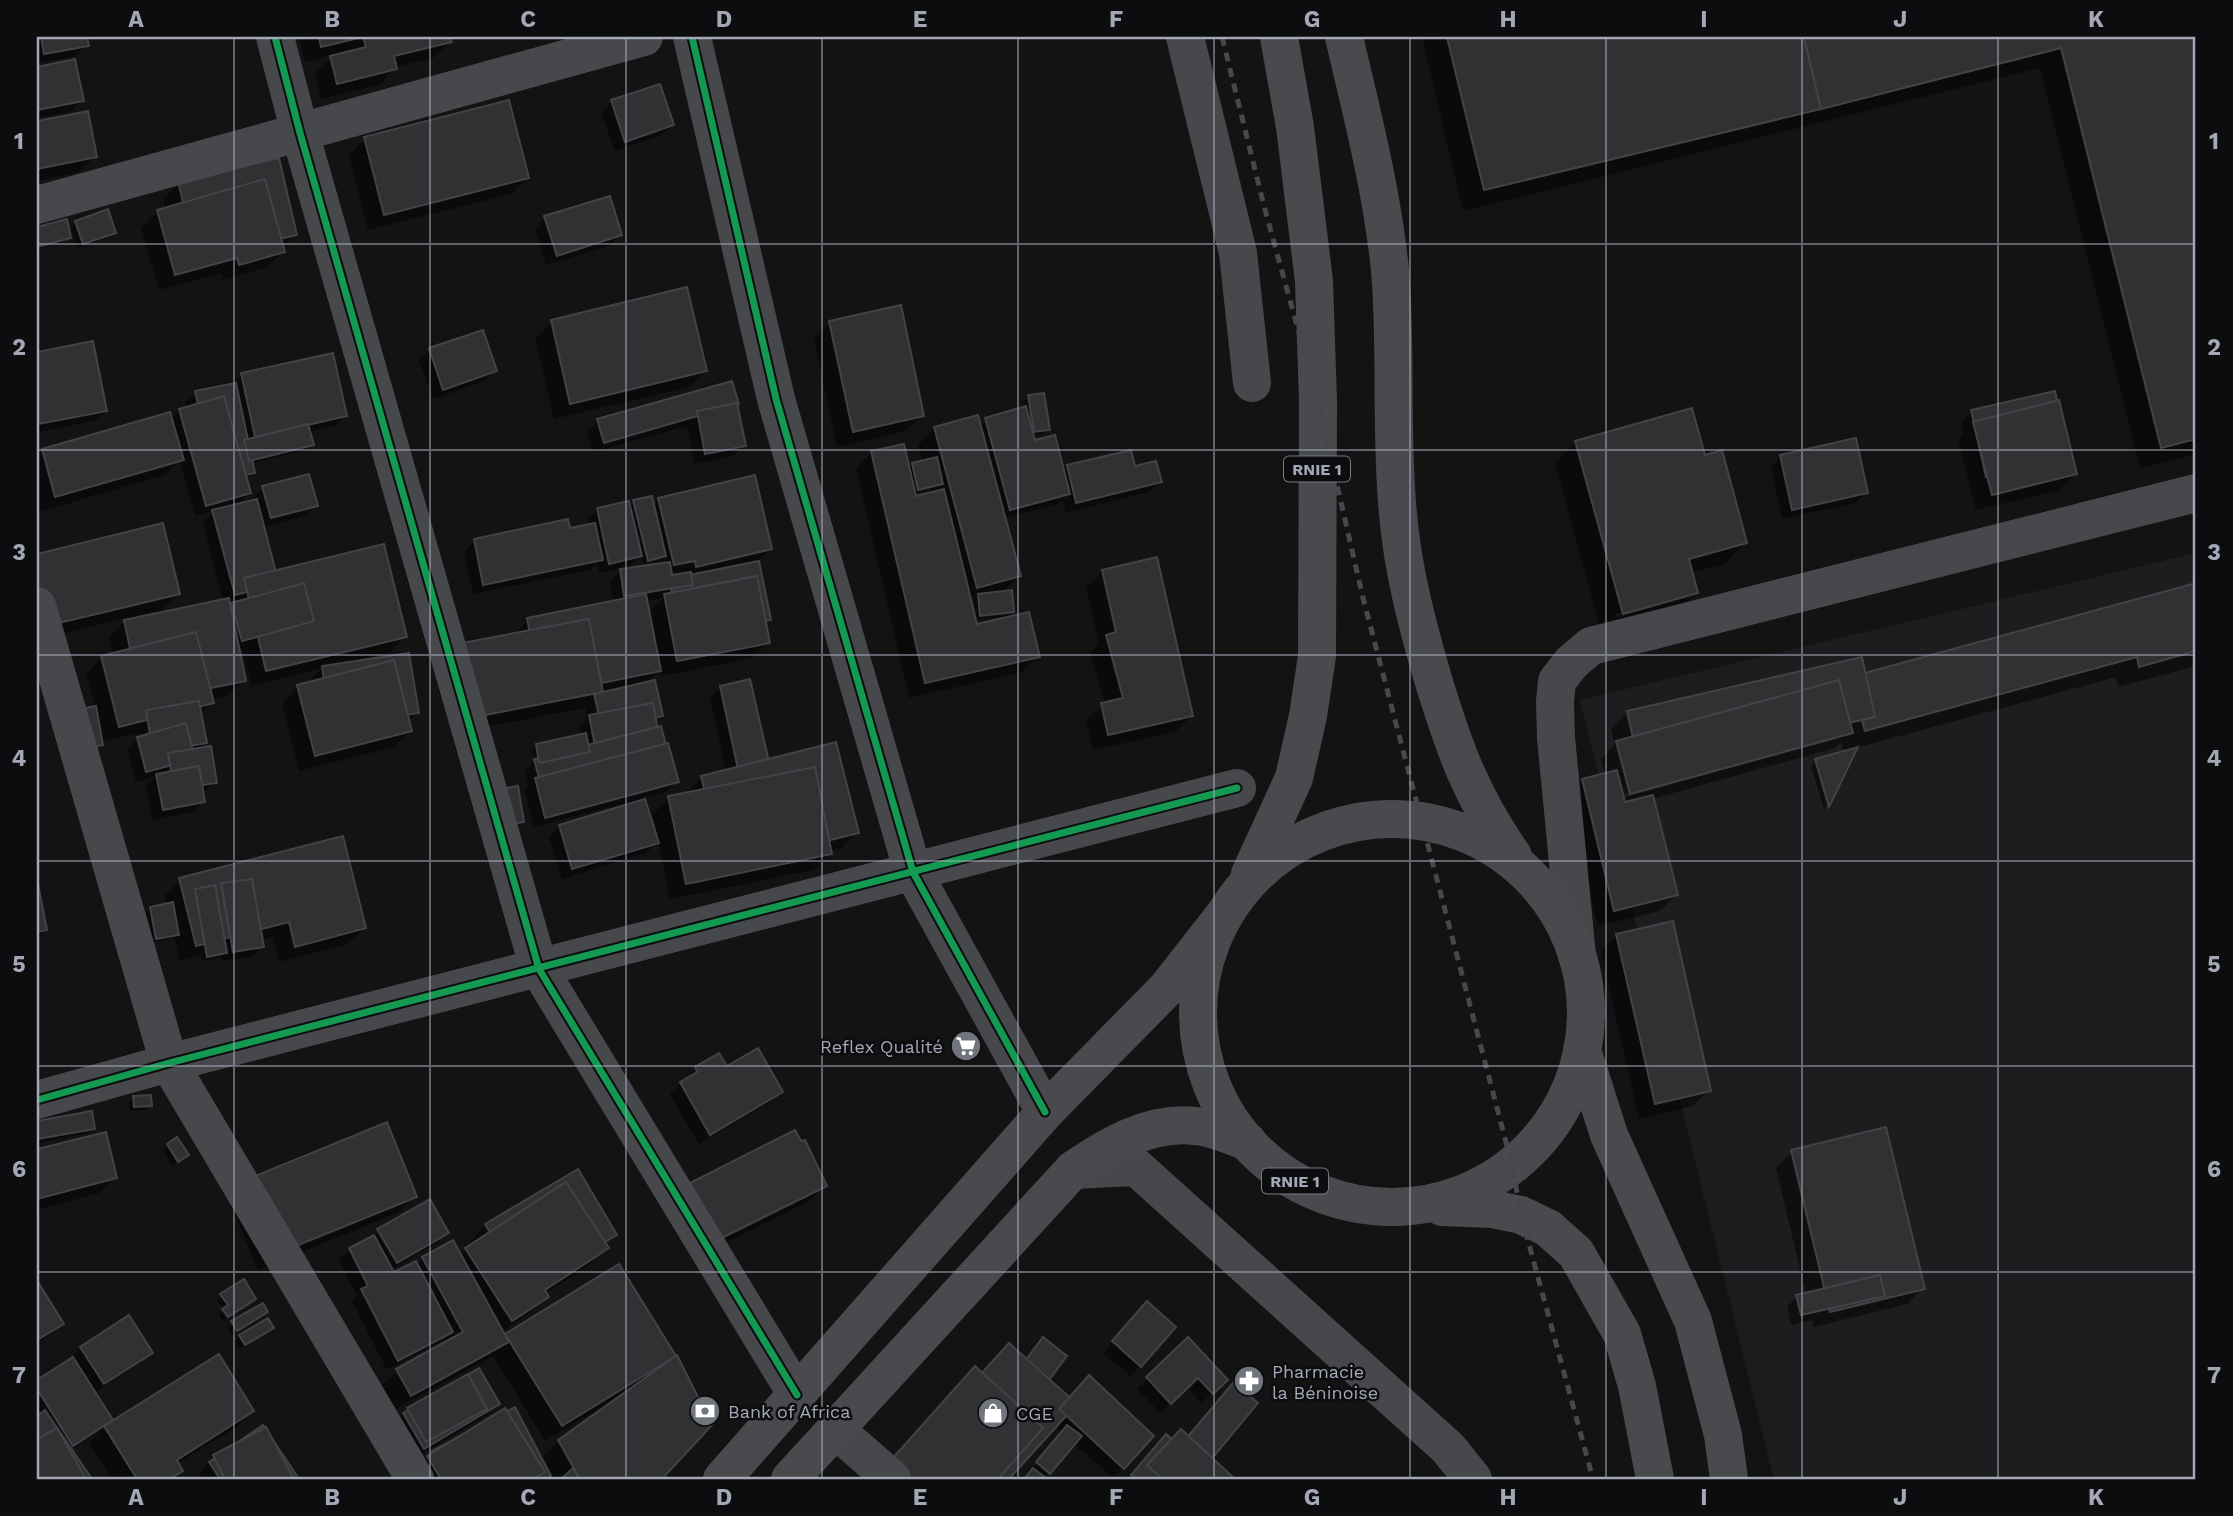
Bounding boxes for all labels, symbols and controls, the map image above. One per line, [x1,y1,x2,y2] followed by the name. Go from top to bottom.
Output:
[128,6,144,33] text: A
[324,6,340,33] text: B
[520,6,536,33] text: C
[716,6,732,33] text: D
[913,6,927,33] text: E
[1109,6,1123,33] text: F
[1304,6,1320,33] text: G
[1499,6,1517,33] text: H
[1700,6,1708,33] text: I
[1893,6,1907,33] text: J
[2088,6,2104,33] text: K
[14,128,24,155] text: 1
[2209,128,2219,155] text: 1
[12,334,26,361] text: 2
[2207,334,2221,361] text: 2
[1284,456,1350,482] road number: RNIE 1
[12,539,26,566] text: 3
[2207,539,2221,566] text: 3
[12,745,27,772] text: 4
[2207,745,2222,772] text: 4
[12,951,26,978] text: 5
[2207,951,2221,978] text: 5
[949,1029,983,1063] supermarket icon: Reflex Qualité
[820,1036,943,1057] place label: Reflex Qualité
[12,1156,26,1183] text: 6
[2207,1156,2221,1183] text: 6
[1262,1168,1328,1194] road number: RNIE 1
[1272,1361,1378,1403] place label: Pharmacie la Béninoise
[12,1362,26,1389] text: 7
[2207,1362,2221,1389] text: 7
[1232,1364,1266,1398] pharmacy icon: Pharmacie la Béninoise
[688,1394,722,1428] bank icon: Bank of Africa
[976,1396,1010,1430] shop icon: CGE
[728,1401,850,1422] place label: Bank of Africa
[1016,1403,1053,1424] place label: CGE
[128,1484,144,1511] text: A
[324,1484,340,1511] text: B
[520,1484,536,1511] text: C
[716,1484,732,1511] text: D
[913,1484,927,1511] text: E
[1109,1484,1123,1511] text: F
[1304,1484,1320,1511] text: G
[1499,1484,1517,1511] text: H
[1700,1484,1708,1511] text: I
[1893,1484,1907,1511] text: J
[2088,1484,2104,1511] text: K

